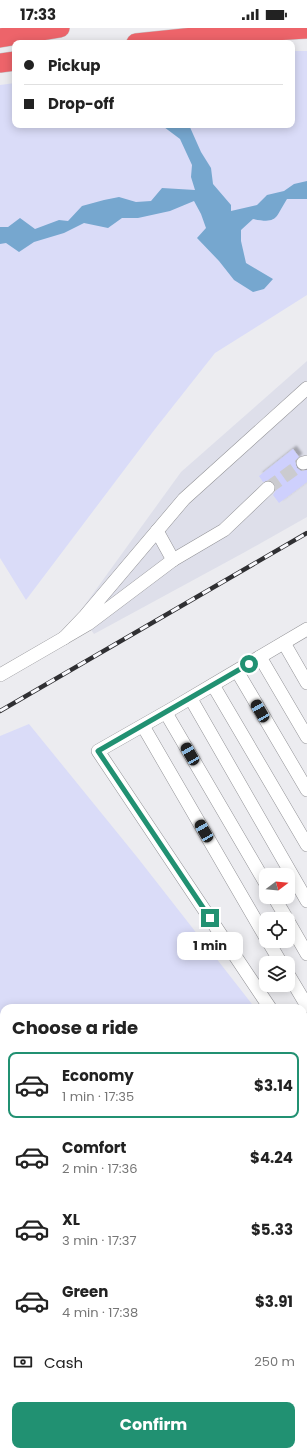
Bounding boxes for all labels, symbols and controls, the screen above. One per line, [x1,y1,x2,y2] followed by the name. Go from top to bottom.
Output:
[20,4,56,25] text: 17:33
[48,55,100,76] text: Pickup
[48,93,114,114] text: Drop-off
[240,655,258,673] route start
[249,698,271,724] car
[179,741,201,767] car
[193,818,215,844] car
[259,868,295,904] north arrow
[259,868,295,992] map controls
[201,909,219,927] route end
[259,912,295,948] button: locate
[177,932,243,960] callout: 1 min
[193,936,227,955] text: 1 min
[259,956,295,992] button: layers
[12,1015,138,1040] text: Choose a ride
[62,1065,134,1086] text: Economy
[14,1067,50,1103] icon: car
[254,1075,293,1096] text: $3.14
[62,1087,134,1106] text: 1 min · 17:35
[62,1137,126,1158] text: Comfort
[14,1139,50,1175] icon: car
[250,1147,293,1168] text: $4.24
[62,1159,138,1178] text: 2 min · 17:36
[62,1209,80,1230] text: XL
[14,1211,50,1247] icon: car
[251,1219,293,1240] text: $5.33
[62,1231,137,1250] text: 3 min · 17:37
[62,1281,108,1302] text: Green
[14,1283,50,1319] icon: car
[255,1291,293,1312] text: $3.91
[62,1303,138,1322] text: 4 min · 17:38
[12,1351,34,1373] icon: cash
[44,1352,83,1373] text: Cash
[254,1352,295,1371] text: 250 m
[12,1402,295,1448] button: Confirm

